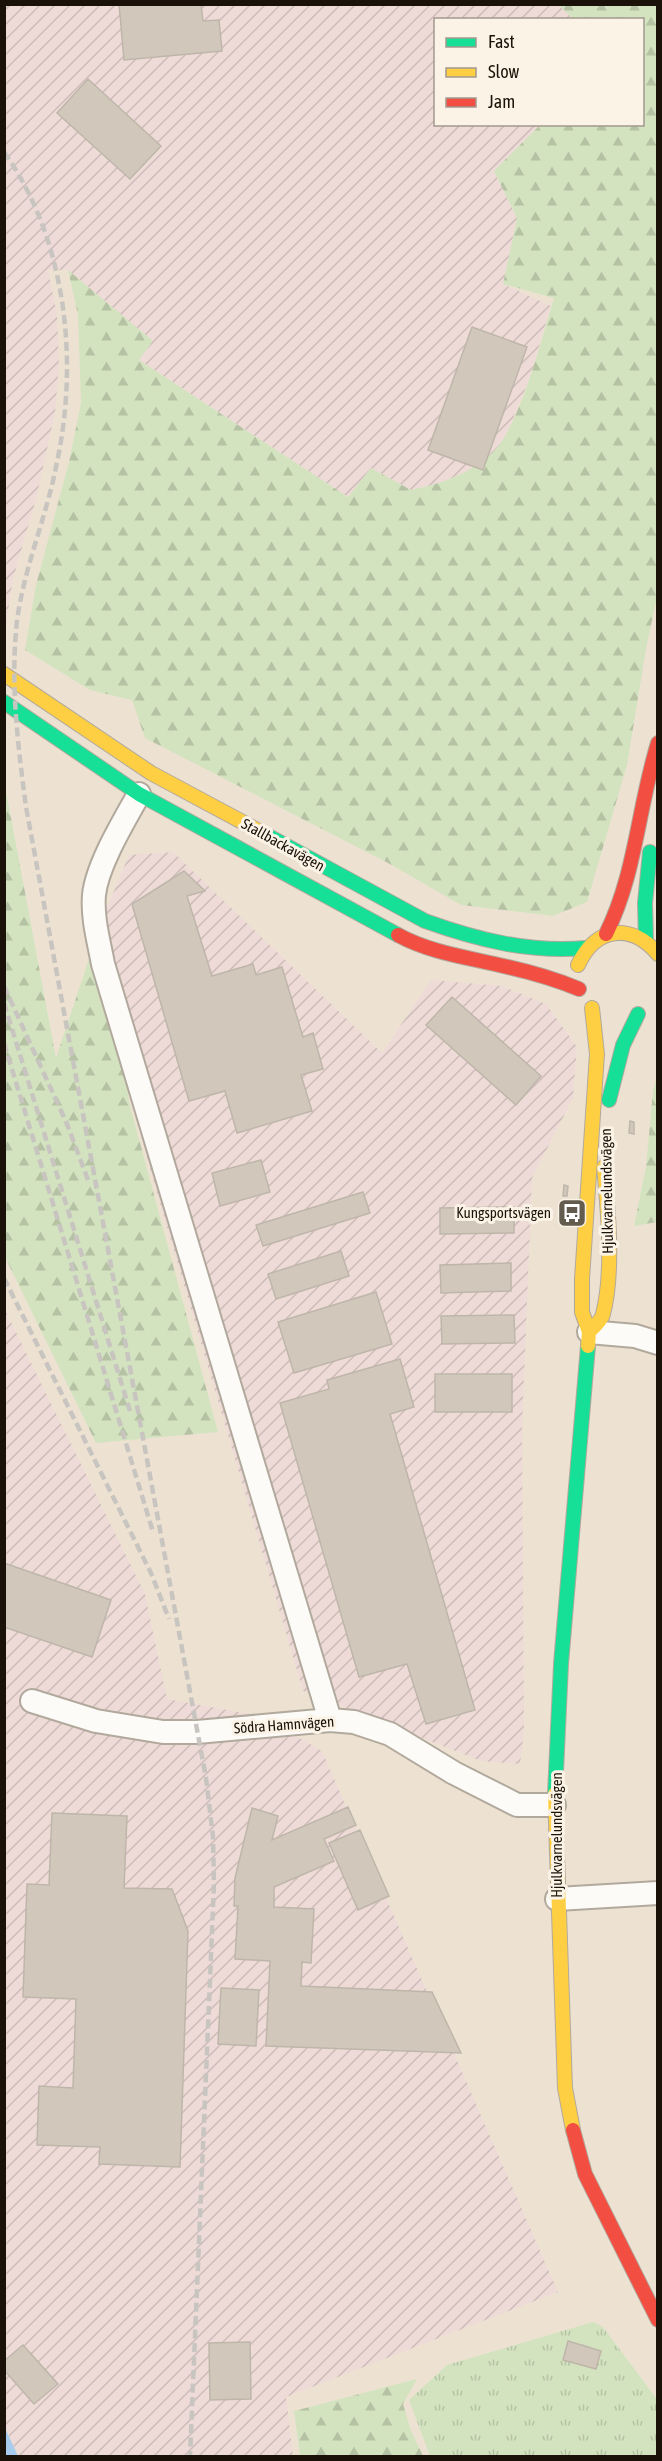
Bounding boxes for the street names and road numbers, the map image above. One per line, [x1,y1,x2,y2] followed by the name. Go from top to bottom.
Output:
[239,815,328,874] street label: Stallbackavägen
[597,1128,616,1254] street label: Hjulkvarnelundsvägen
[233,1713,335,1736] street label: Södra Hamnvägen
[548,1772,565,1898] street label: Hjulkvarnelundsvägen

